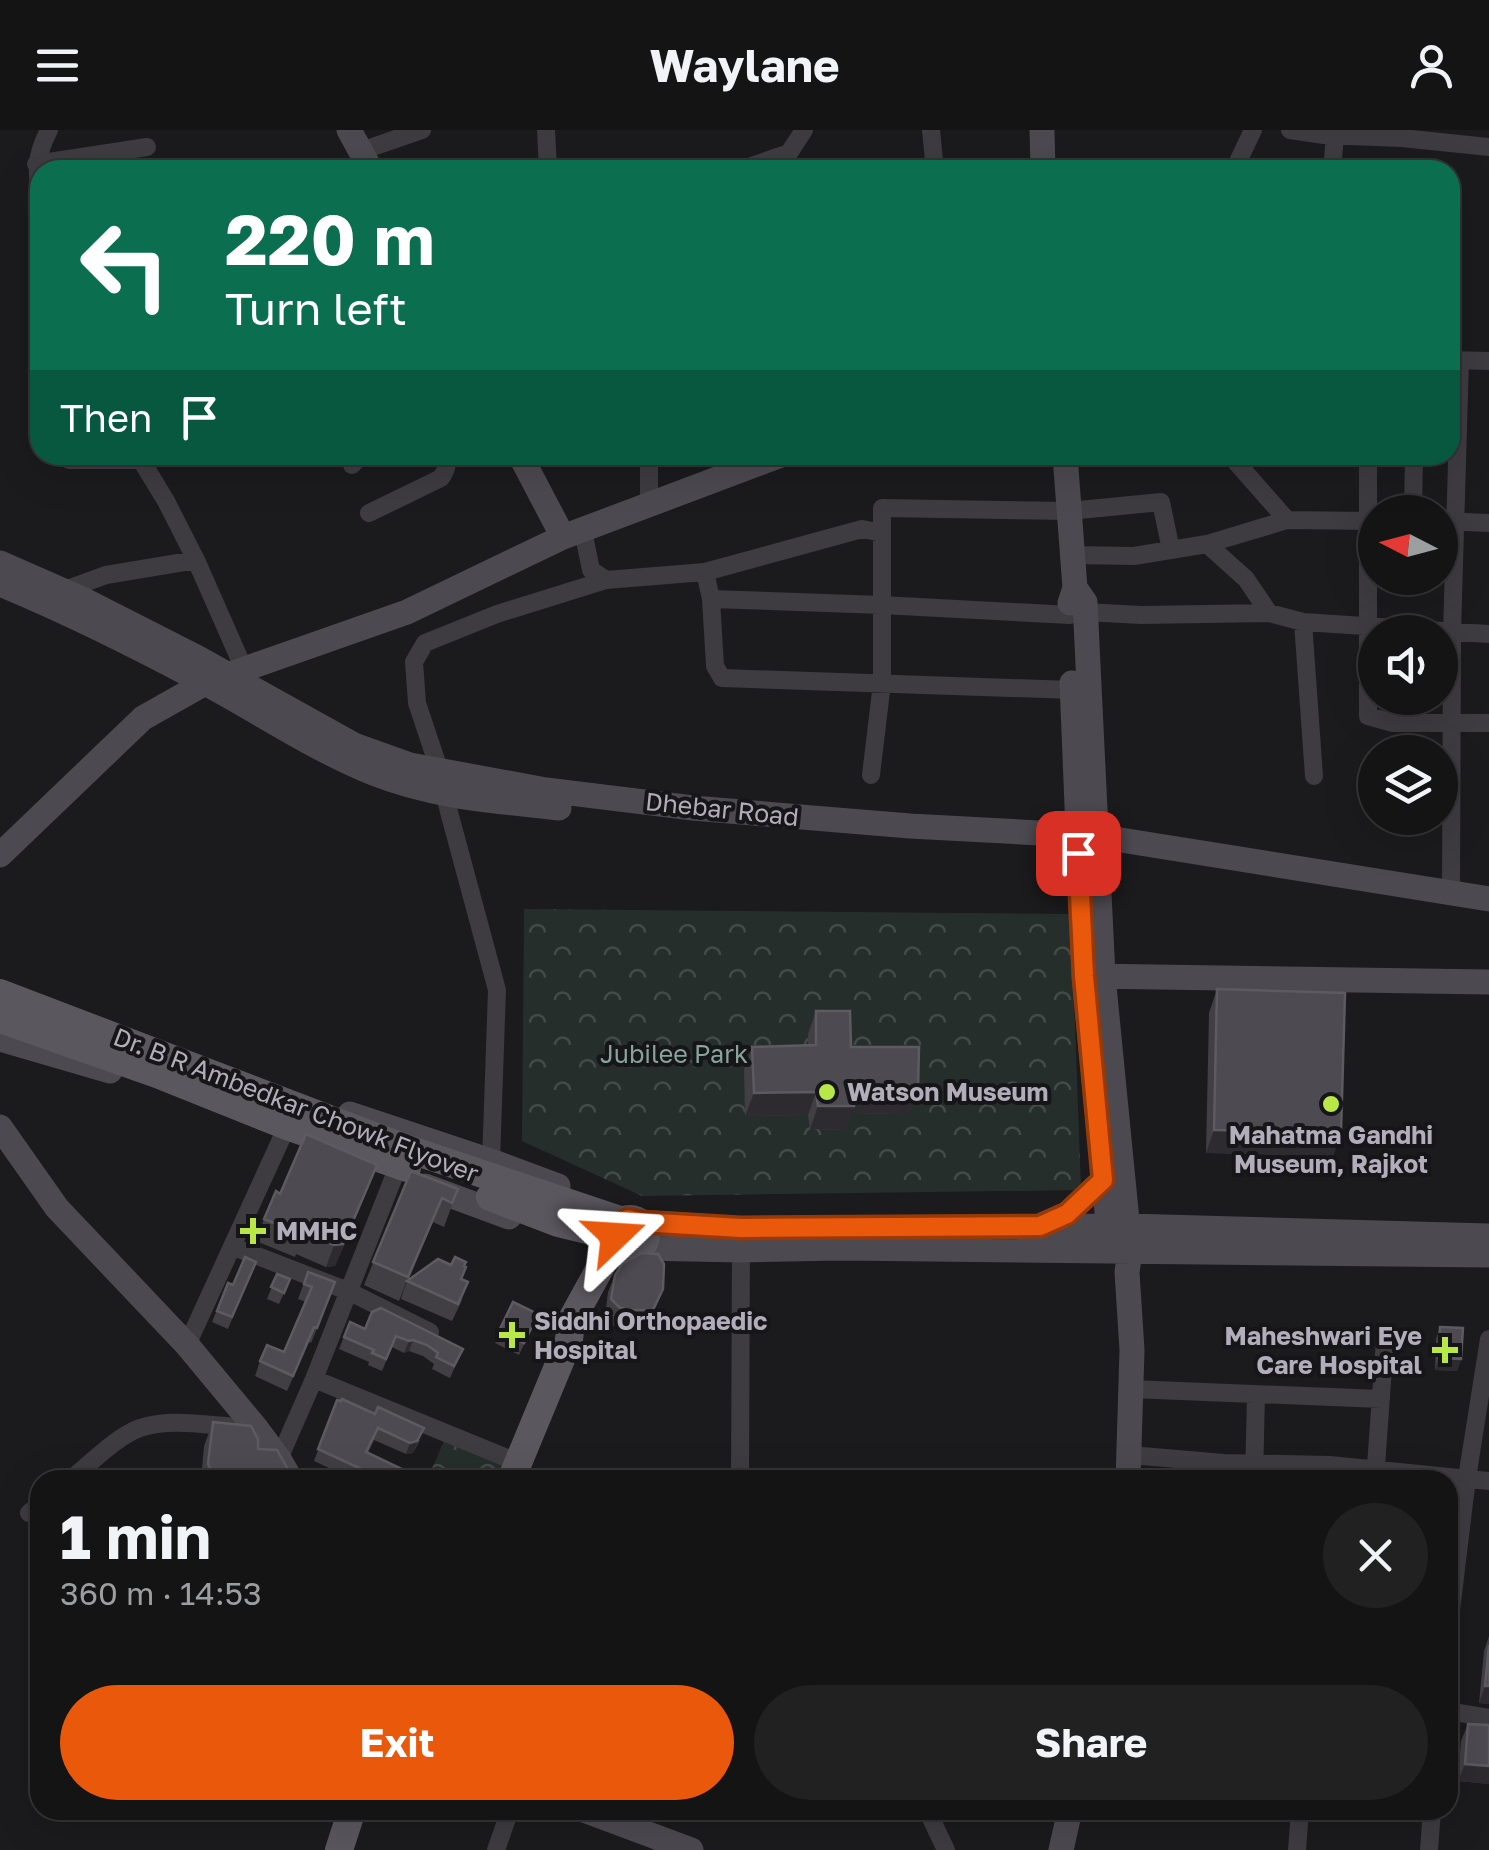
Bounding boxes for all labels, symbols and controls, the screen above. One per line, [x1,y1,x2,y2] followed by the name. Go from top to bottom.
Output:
[30,38,85,93] icon: menu
[649,38,840,92] text: Waylane
[1404,38,1459,93] icon: person
[225,196,435,280] text: 220 m
[60,200,190,330] icon: left
[225,281,407,335] text: Turn left
[172,390,227,445] icon: arrive
[60,395,152,440] text: Then
[1358,495,1458,595] north arrow
[1358,495,1458,835] map controls
[1358,615,1458,715] button: sound
[1358,735,1458,835] button: layers
[644,785,800,832] street label: Dhebar Road
[1036,811,1121,896] pin
[1051,826,1106,881] icon: arrive
[109,1020,483,1189] street label: Dr. B R Ambedkar Chowk Flyover
[600,1038,748,1069] park label: Jubilee Park
[847,1076,1048,1107] place label: Watson Museum
[816,1081,838,1103] marker: Watson Museum
[1320,1093,1342,1115] marker: Mahatma Gandhi Museum, Rajkot
[1229,1119,1433,1179] place label: Mahatma Gandhi Museum, Rajkot
[563,1184,667,1288] position arrow
[276,1215,357,1246] place label: MMHC
[240,1218,266,1244] marker: MMHC
[534,1305,767,1365] place label: Siddhi Orthopaedic Hospital
[1224,1320,1422,1380] place label: Maheshwari Eye Care Hospital
[499,1322,525,1348] marker: Siddhi Orthopaedic Hospital
[1432,1337,1458,1363] marker: Maheshwari Eye Care Hospital
[60,1500,211,1572] text: 1 min
[1323,1503,1428,1608] button: close
[60,1574,262,1612] text: 360 m · 14:53
[60,1685,734,1800] button: Exit
[754,1685,1428,1800] button: Share

